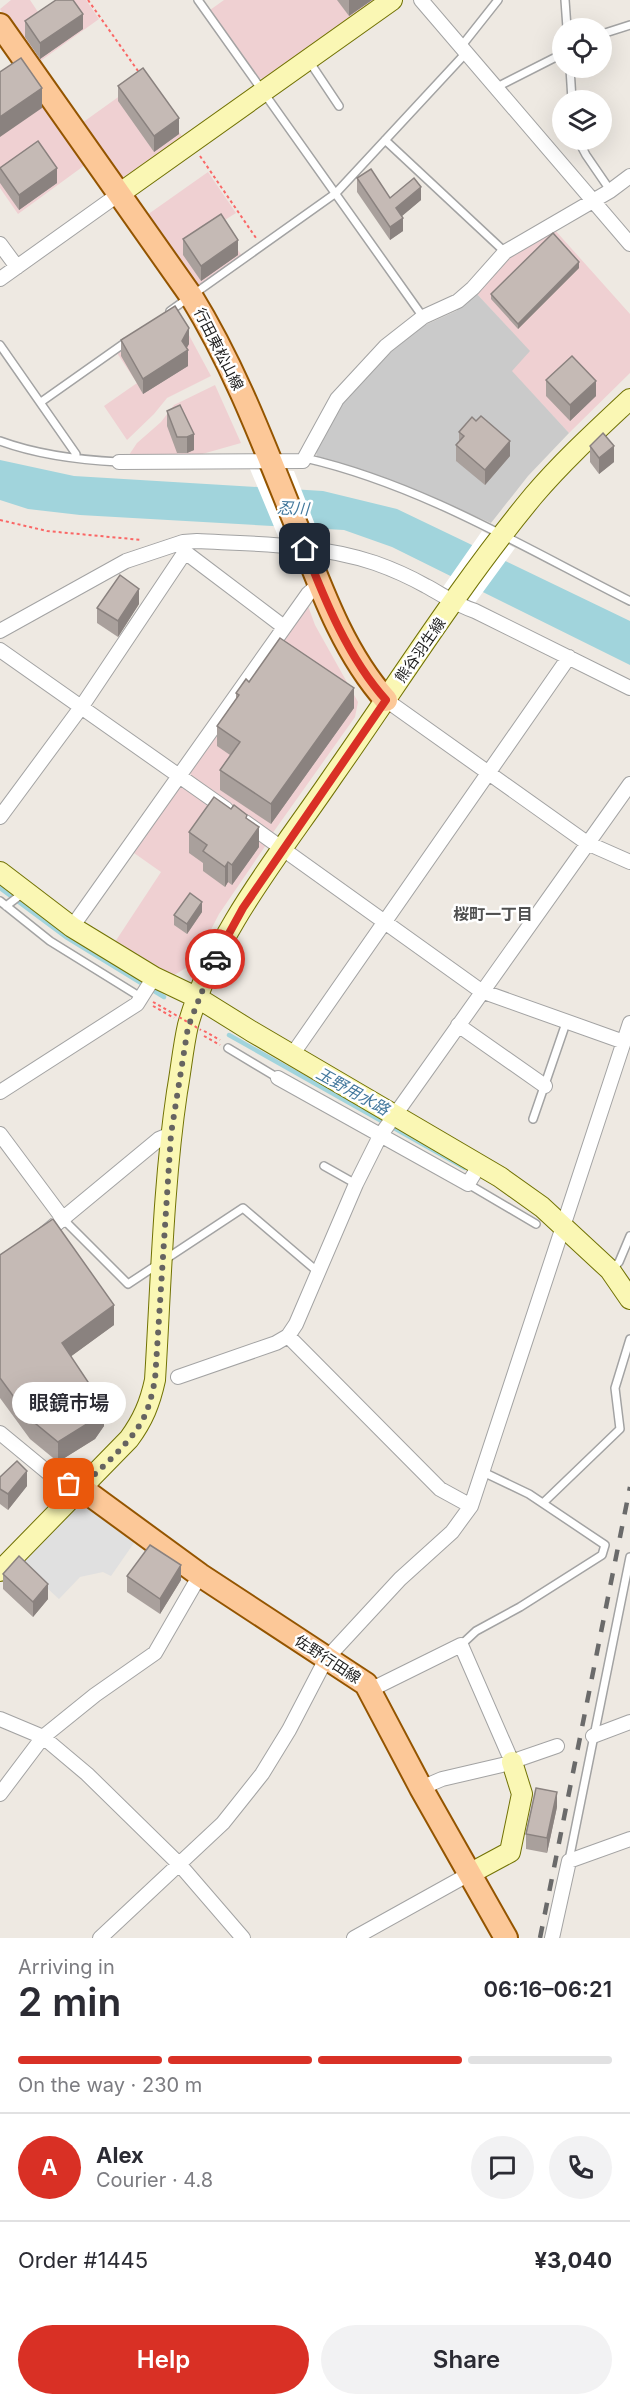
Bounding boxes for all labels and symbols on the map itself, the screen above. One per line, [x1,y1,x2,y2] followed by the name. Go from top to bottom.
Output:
[190,305,248,393] street label: 行田東松山線
[276,497,311,519] water label: 忍川
[279,523,330,574] pin
[391,614,449,686] street label: 熊谷羽生線
[453,904,533,924] district label: 桜町一丁目
[185,929,245,989] courier
[313,1063,395,1120] water label: 玉野用水路
[12,1382,126,1424] callout: 眼鏡市場
[43,1458,94,1509] pin
[291,1631,365,1687] street label: 佐野行田線

